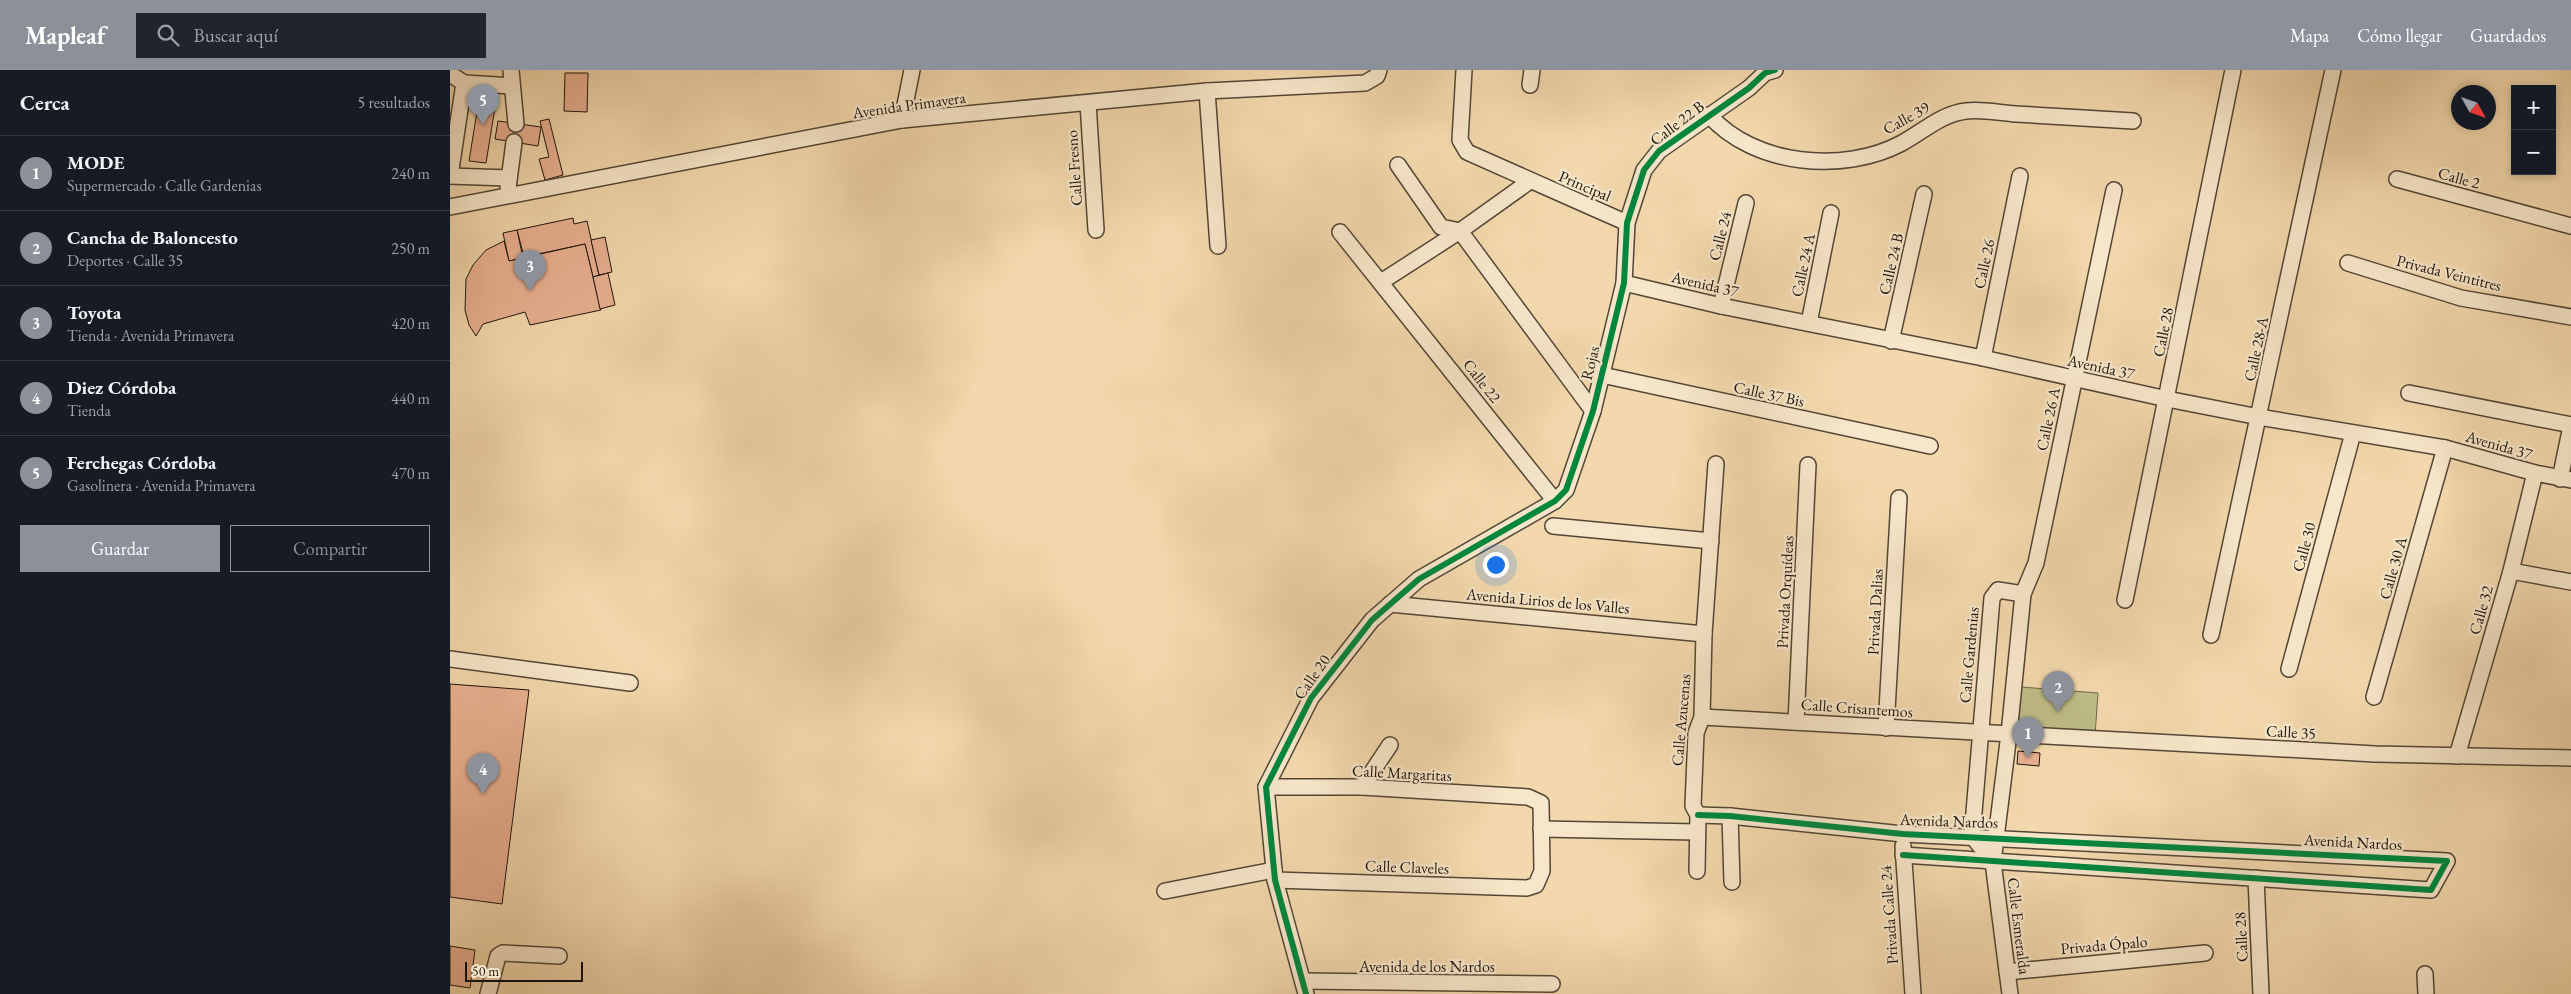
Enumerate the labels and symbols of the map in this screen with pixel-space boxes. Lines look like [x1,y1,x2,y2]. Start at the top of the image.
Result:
pin: 5 [467,84,499,125]
north arrow [2451,85,2496,130]
street label: Avenida Primavera [850,87,968,123]
street label: Calle 22 B [1646,96,1708,150]
street label: Calle 39 [1879,96,1933,139]
street label: Calle Fresno [1061,129,1087,207]
street label: Calle 2 [2436,162,2483,194]
street label: Principal [1555,166,1615,207]
street label: Calle 24 [1704,209,1736,263]
street label: Calle 24 A [1786,230,1820,299]
street label: Calle 24 B [1874,231,1908,297]
street label: Calle 26 [1969,237,2000,291]
pin: 3 [514,250,546,291]
street label: Privada Veintitres [2394,250,2504,296]
street label: Avenida 37 [1668,266,1741,302]
street label: Calle 28 [2148,305,2178,359]
street label: Calle 28-A [2239,314,2273,383]
street label: Rojas [1576,344,1604,382]
street label: Avenida 37 [2064,349,2137,384]
street label: Calle 22 [1458,355,1506,408]
street label: Calle 37 Bis [1732,376,1806,412]
street label: Calle 26 A [2031,384,2065,453]
street label: Avenida 37 [2462,425,2535,465]
street label: Calle 30 [2287,520,2321,574]
street label: Calle 30 A [2374,533,2412,602]
street label: Privada Orquídeas [1772,535,1798,649]
your location [1483,552,1509,578]
street label: Privada Dalias [1862,568,1888,656]
street label: Avenida Lirios de los Valles [1464,583,1631,619]
street label: Calle 32 [2464,583,2498,637]
street label: Calle Gardenias [1954,606,1984,704]
street label: Calle 20 [1289,650,1335,704]
pin: 2 [2042,671,2074,712]
street label: Calle Azucenas [1667,673,1695,767]
street label: Calle Crisantemos [1800,694,1914,722]
pin: 1 [2012,717,2044,758]
street label: Calle 35 [2265,720,2317,744]
pin: 4 [467,753,499,794]
street label: Calle Margaritas [1352,760,1452,786]
street label: Avenida Nardos [1898,809,1999,833]
street label: Avenida Nardos [2302,829,2403,855]
street label: Calle Claveles [1365,855,1449,879]
street label: Privada Calle 24 [1875,864,1903,965]
street label: Calle Esmeralda [2003,876,2035,976]
street label: Calle 28 [2229,911,2253,963]
street label: Privada Ópalo [2060,931,2148,959]
street label: Avenida de los Nardos [1358,956,1495,977]
scale bar [465,959,582,982]

